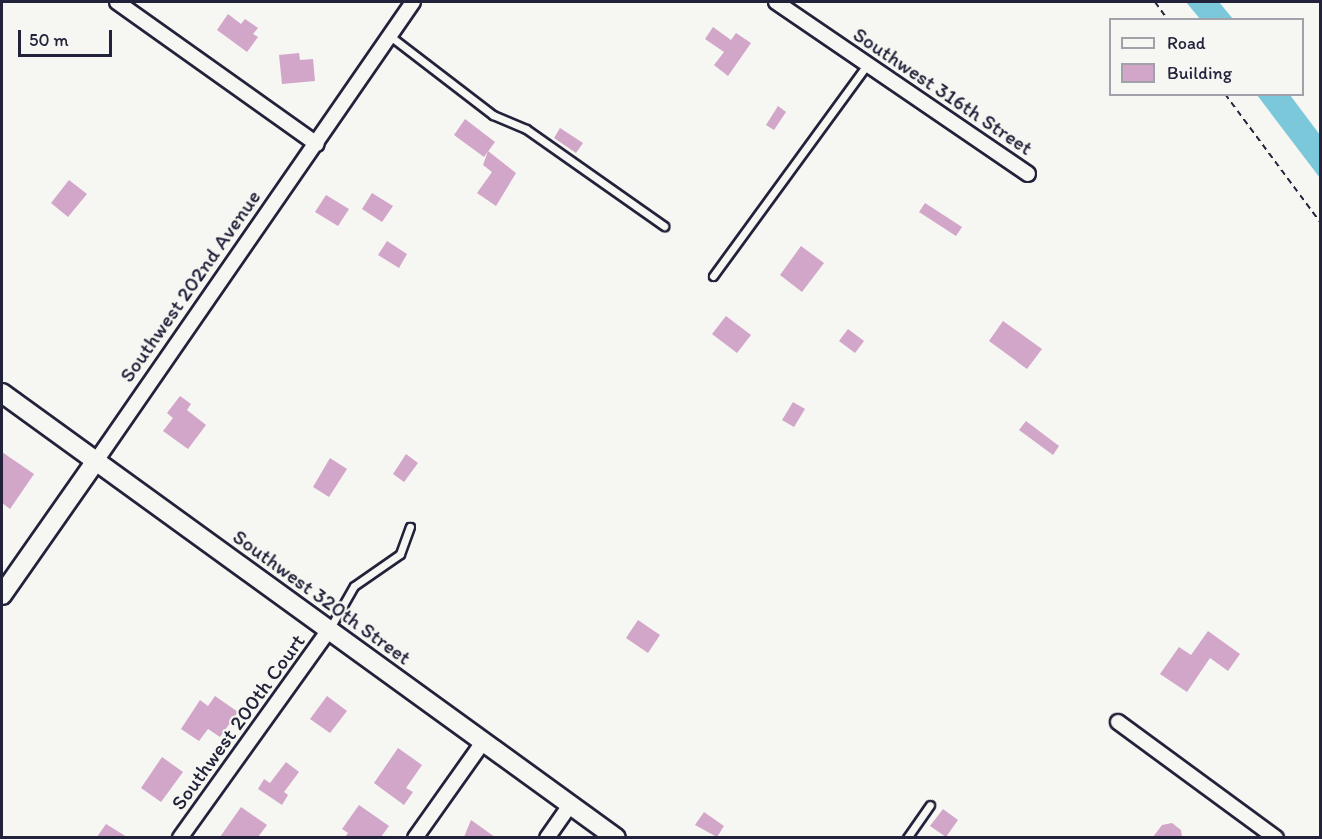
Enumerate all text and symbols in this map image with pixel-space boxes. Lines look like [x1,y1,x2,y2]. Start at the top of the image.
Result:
scale bar [21,18,116,56]
legend [1109,18,1304,96]
street label: Southwest 316th Street [849,22,1037,160]
text: 50 m [29,29,69,51]
text: Road [1167,32,1206,54]
text: Building [1167,62,1232,84]
street label: Southwest 202nd Avenue [114,186,266,386]
street label: Southwest 320th Street [228,524,416,670]
street label: Southwest 200th Court [166,629,310,815]

